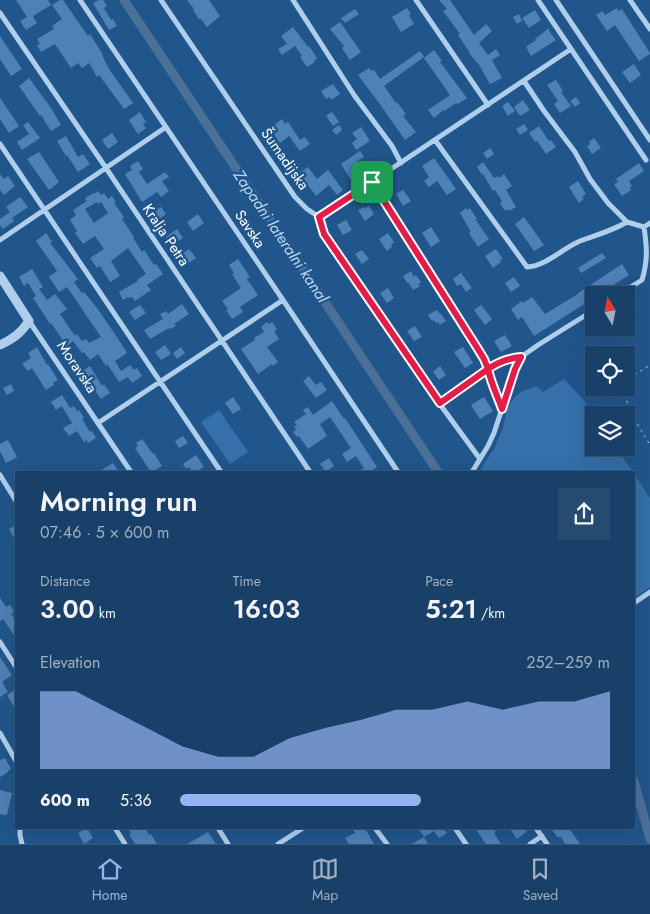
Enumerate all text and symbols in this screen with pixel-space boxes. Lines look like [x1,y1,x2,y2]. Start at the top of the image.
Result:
street label: Šumadijska [256,124,314,194]
pin [351,161,393,203]
water label: Zapadni lateralni kanal [227,164,335,308]
icon: arrive [358,168,386,196]
street label: Kralja Petra [137,199,195,271]
street label: Savska [229,206,271,252]
north arrow [585,286,635,336]
map controls [585,286,635,456]
street label: Moravska [51,336,103,398]
button: locate [585,346,635,396]
button: layers [585,406,635,456]
text: Morning run [40,481,198,522]
button: share [558,488,610,540]
text: 07:46 · 5 × 600 m [40,521,170,544]
text: Distance [40,571,90,591]
text: Time [233,571,261,591]
text: Pace [425,571,453,591]
text: 3.00 [40,591,95,627]
text: 16:03 [233,591,300,627]
text: 5:21 [425,591,477,627]
text: km [95,603,116,623]
text: /km [477,603,505,623]
text: Elevation [40,651,100,674]
text: 252–259 m [526,651,610,674]
text: 600 m [40,789,90,812]
text: 5:36 [120,789,152,812]
tab: Home [92,855,128,905]
tab: Map [311,855,339,905]
tab: Saved [523,855,558,905]

